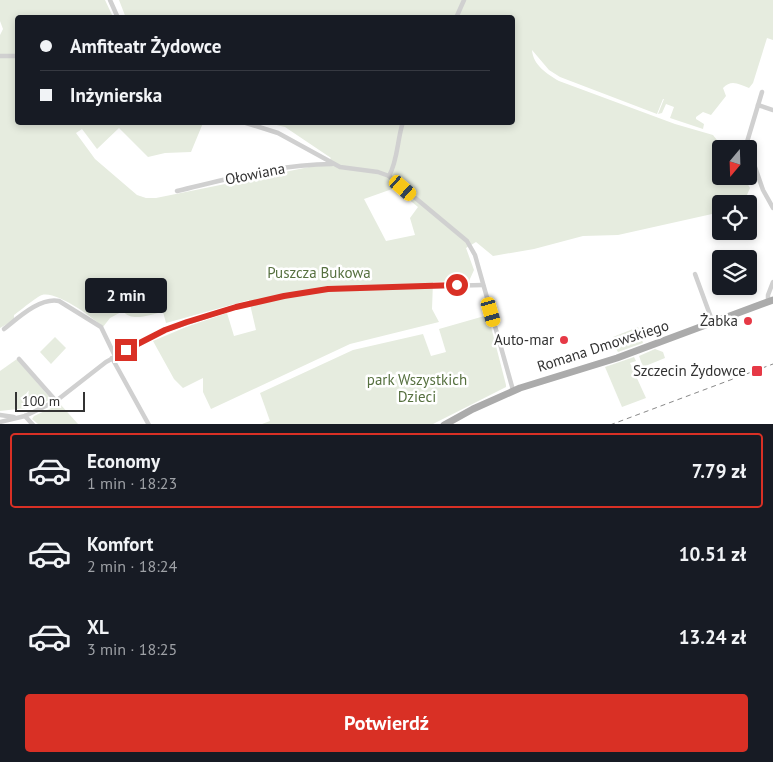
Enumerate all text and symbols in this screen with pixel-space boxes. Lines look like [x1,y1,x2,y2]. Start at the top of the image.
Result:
text: Amfiteatr Żydowce [70,34,221,58]
text: Inżynierska [70,83,162,107]
north arrow [712,140,758,185]
map controls [712,140,757,295]
street label: Ołowiana [223,158,286,189]
car [386,172,419,204]
button: locate [712,195,757,240]
button: layers [712,250,757,295]
park label: Puszcza Bukowa [267,263,371,282]
route start [446,274,468,296]
callout: 2 min [85,278,167,312]
text: 2 min [106,285,146,305]
car [479,296,502,328]
place label: Żabka [700,311,738,330]
street label: Romana Dmowskiego [535,315,671,376]
marker: Żabka [742,315,754,327]
place label: Auto-mar [494,330,554,349]
marker: Auto-mar [558,334,570,346]
route end [115,339,137,361]
place label: Szczecin Żydowce [633,361,746,380]
marker: Szczecin Żydowce [750,364,764,378]
park label: park Wszystkich Dzieci [367,370,467,406]
scale bar [15,390,85,413]
text: 100 m [22,392,60,410]
icon: car [27,448,72,493]
text: Economy [87,449,160,473]
text: 7.79 zł [692,459,746,483]
text: 1 min · 18:23 [87,473,177,493]
icon: car [27,531,72,576]
text: Komfort [87,532,153,556]
text: 10.51 zł [679,542,746,566]
text: 2 min · 18:24 [87,556,177,576]
icon: car [27,614,72,659]
text: XL [87,615,109,639]
text: 13.24 zł [679,625,746,649]
text: 3 min · 18:25 [87,639,177,659]
button: Potwierdź [25,694,748,752]

